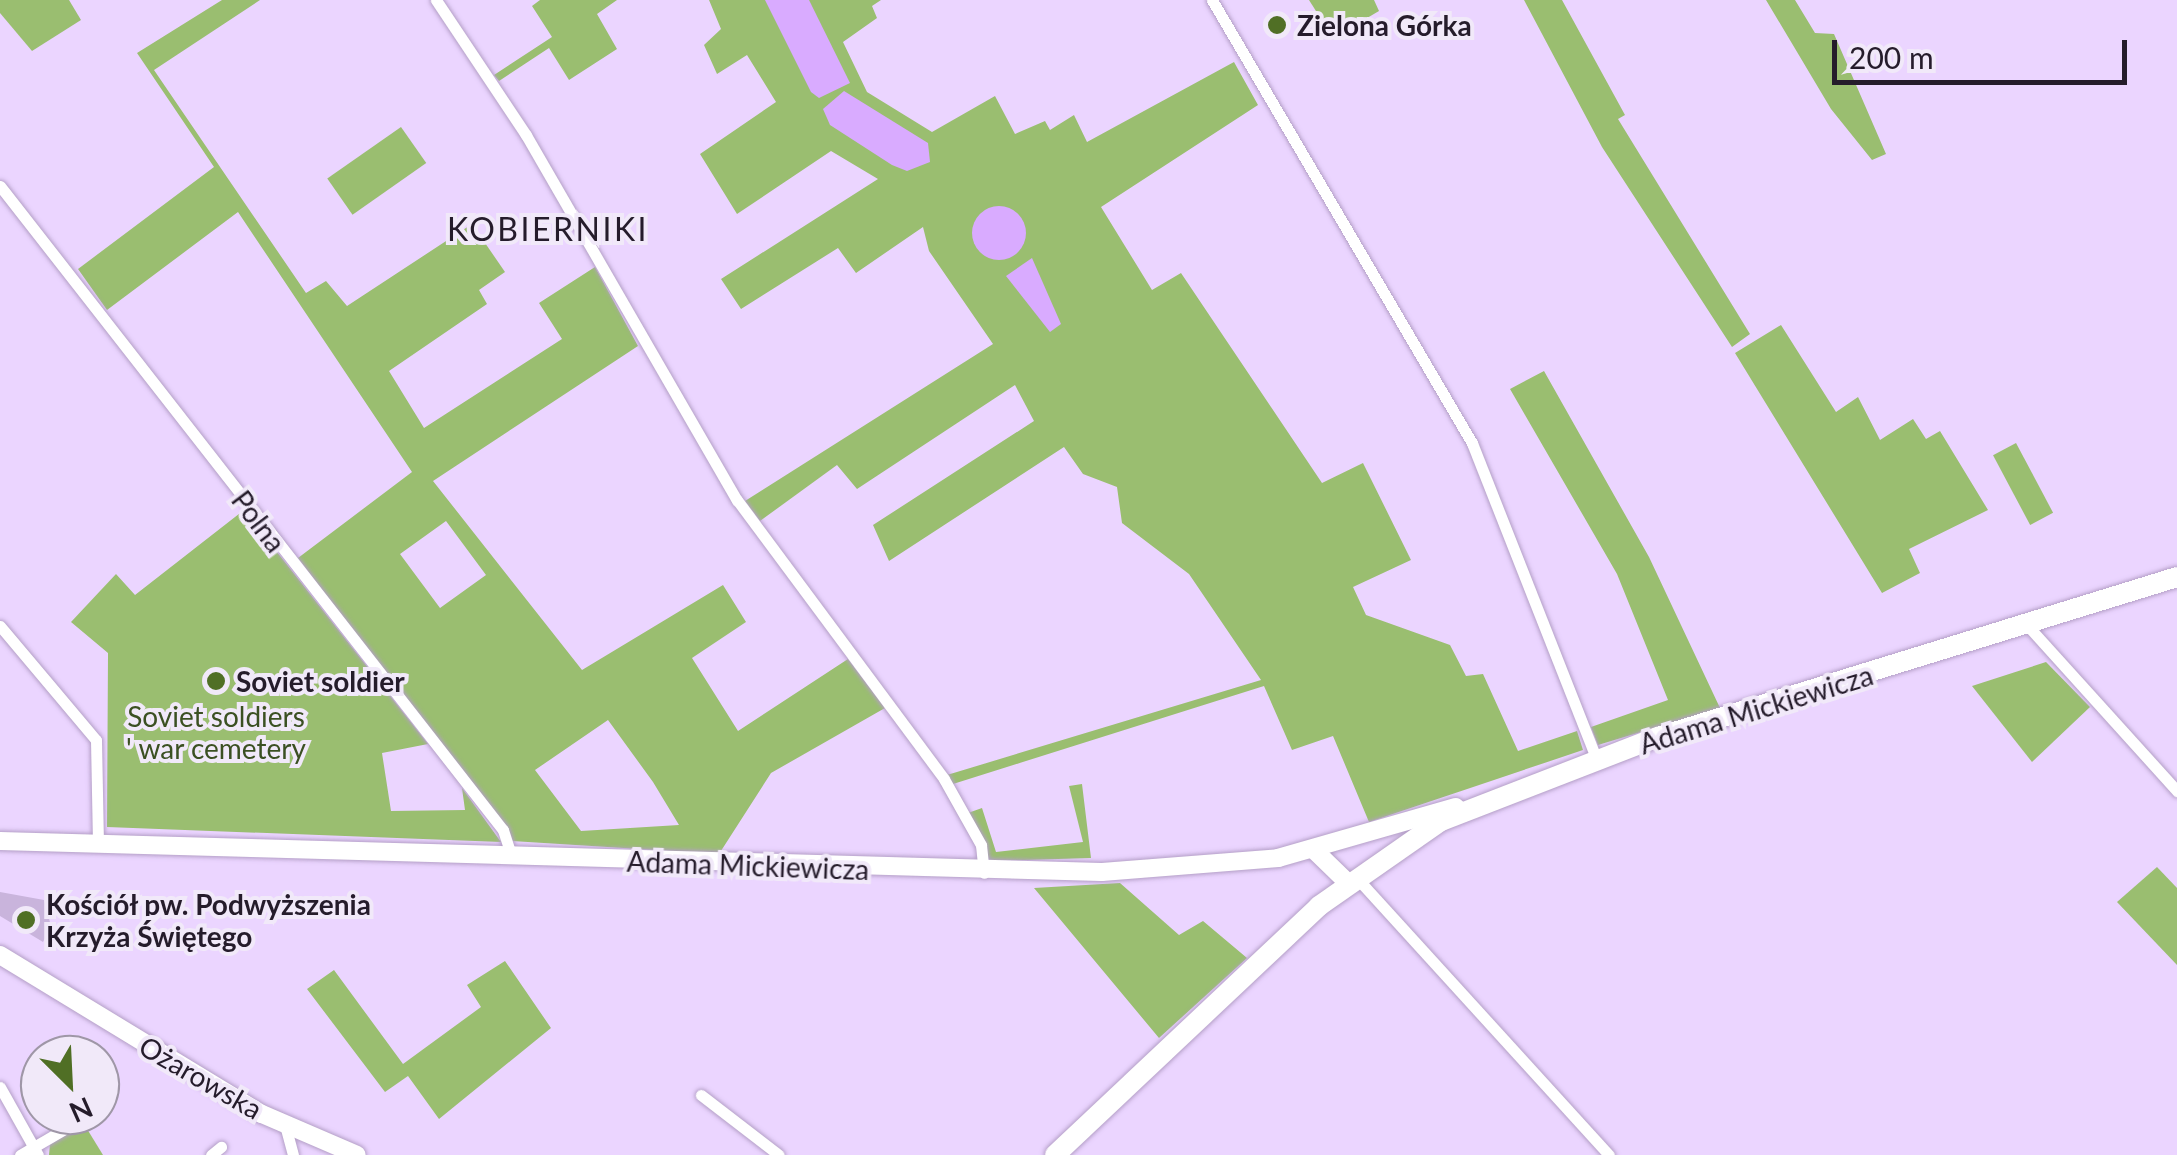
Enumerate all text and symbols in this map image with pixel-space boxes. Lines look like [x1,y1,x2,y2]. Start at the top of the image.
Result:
place label: Zielona Górka [1297,8,1472,42]
marker: Zielona Górka [1266,14,1288,36]
scale bar [1837,20,2132,82]
text: 200 m [1849,39,1934,75]
district label: KOBIERNIKI [447,210,649,248]
street label: Polna [225,484,293,558]
street label: Adama Mickiewicza [1635,657,1877,761]
place label: Soviet soldier [236,664,405,698]
marker: Soviet soldier [205,670,227,692]
park label: Soviet soldiers ' war cemetery [126,699,306,765]
street label: Adama Mickiewicza [626,844,870,886]
place label: Kościół pw. Podwyższenia Krzyża Świętego [46,887,372,953]
marker: Kościół pw. Podwyższenia Krzyża Świętego [15,909,37,931]
street label: Ożarowska [134,1028,268,1126]
north arrow [20,1035,120,1135]
text: N [65,1091,98,1130]

